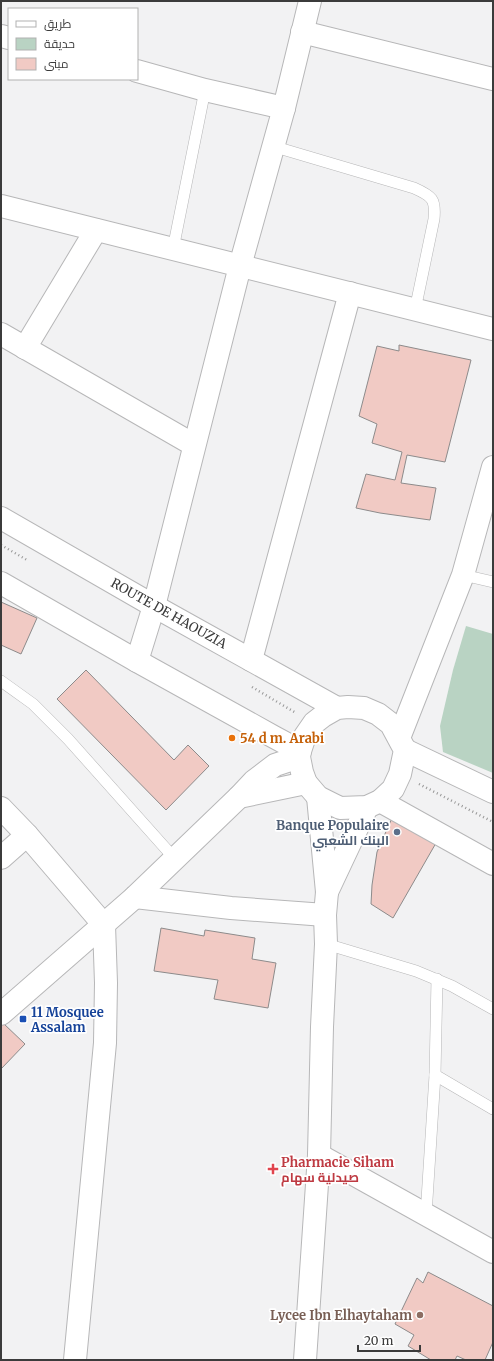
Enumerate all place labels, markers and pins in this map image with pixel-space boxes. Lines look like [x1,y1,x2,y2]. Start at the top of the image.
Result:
place label: 54 d m. Arabi [240,730,325,747]
marker: 54 d m. Arabi [227,733,237,743]
place label: Banque Populaire البنك الشعبي [276,817,389,852]
marker: Banque Populaire البنك الشعبي [392,827,402,837]
place label: 11 Mosquee Assalam [30,1004,104,1036]
marker: 11 Mosquee Assalam [18,1014,28,1024]
place label: Pharmacie Siham صيدلية سهام [281,1154,394,1187]
marker: Pharmacie Siham صيدلية سهام [268,1164,278,1174]
place label: Lycee Ibn Elhaytaham [270,1307,412,1324]
marker: Lycee Ibn Elhaytaham [415,1310,425,1320]

